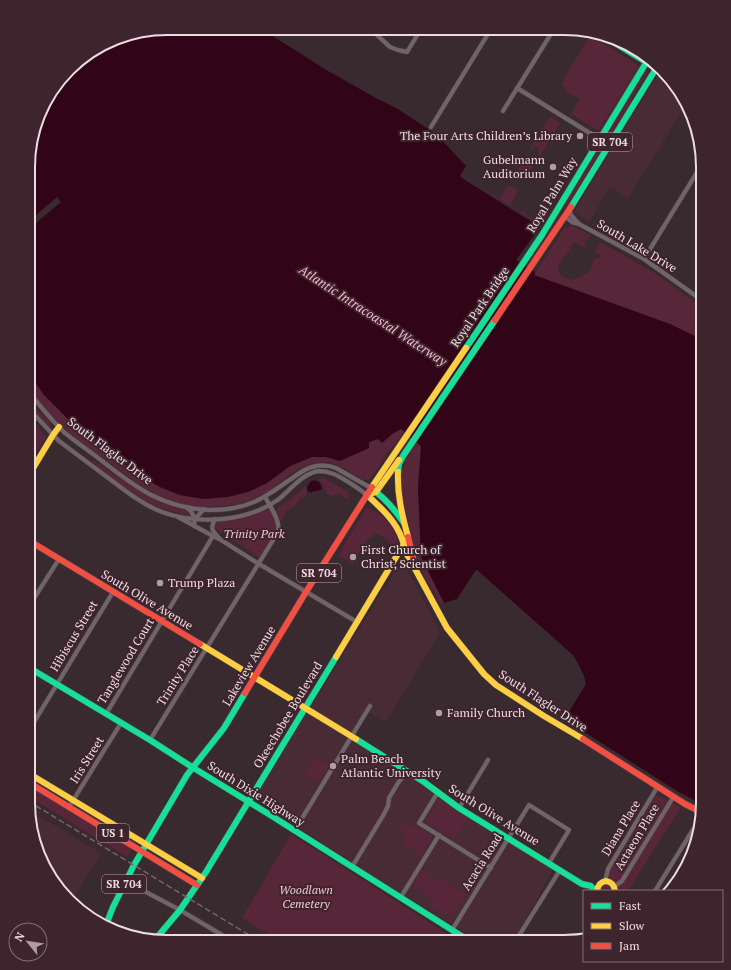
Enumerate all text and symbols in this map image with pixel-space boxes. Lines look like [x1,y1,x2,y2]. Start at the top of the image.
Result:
place label: The Four Arts Children’s Library [400,128,573,143]
marker: The Four Arts Children’s Library [575,131,585,141]
road number: SR 704 [588,133,632,151]
place label: Gubelmann Auditorium [483,152,546,181]
street label: Royal Palm Way [523,154,580,235]
marker: Gubelmann Auditorium [548,162,558,172]
street label: South Lake Drive [595,216,680,275]
water label: Atlantic Intracoastal Waterway [295,260,451,370]
street label: Royal Park Bridge [447,264,512,350]
street label: South Flagler Drive [65,414,156,487]
park label: Trinity Park [223,526,285,541]
place label: First Church of Christ, Scientist [361,542,447,571]
marker: First Church of Christ, Scientist [348,552,358,562]
road number: SR 704 [297,564,341,582]
street label: South Olive Avenue [99,566,196,633]
place label: Trump Plaza [168,575,235,590]
marker: Trump Plaza [155,578,165,588]
street label: Hibiscus Street [46,597,101,674]
street label: Tanglewood Court [94,615,157,706]
street label: Lakeview Avenue [219,623,278,709]
street label: Trinity Place [153,643,202,708]
street label: Okeechobee Boulevard [250,659,325,771]
street label: South Flagler Drive [496,666,590,735]
place label: Family Church [447,705,525,720]
marker: Family Church [434,708,444,718]
street label: Iris Street [66,733,107,786]
place label: Palm Beach Atlantic University [341,751,442,780]
street label: South Dixie Highway [205,758,308,830]
marker: Palm Beach Atlantic University [328,761,338,771]
street label: South Olive Avenue [446,781,542,849]
street label: Diana Place [598,797,643,858]
street label: Actaeon Place [611,801,662,873]
road number: US 1 [97,824,129,842]
street label: Acacia Road [458,830,505,893]
road number: SR 704 [102,875,146,893]
park label: Woodlawn Cemetery [279,882,333,911]
legend [583,890,723,962]
text: Fast [619,898,642,913]
text: Slow [619,918,645,933]
north arrow [8,922,48,962]
text: N [11,929,28,944]
text: Jam [619,938,640,953]

